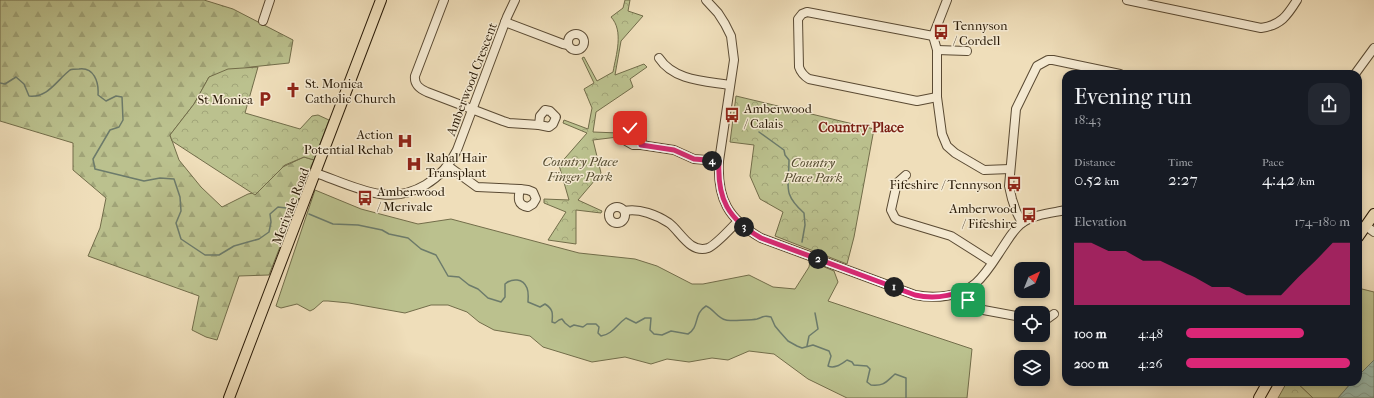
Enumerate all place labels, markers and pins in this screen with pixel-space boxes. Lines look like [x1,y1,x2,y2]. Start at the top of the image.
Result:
place label: Tennyson / Cordell [952,18,1008,48]
bus stop icon: Tennyson / Cordell [932,23,950,41]
place label: St. Monica Catholic Church [305,76,396,106]
church icon: St. Monica Catholic Church [284,81,302,99]
parking icon: St Monica [256,90,274,108]
place label: St Monica [198,92,254,107]
place label: Amberwood / Calais [743,101,813,131]
bus stop icon: Amberwood / Calais [723,106,741,124]
pin [613,111,647,145]
place label: Action Potential Rehab [304,127,393,157]
hospital icon: Action Potential Rehab [396,132,414,150]
place label: Rahal Hair Transplant [426,150,487,180]
pin: 4 [702,151,722,171]
hospital icon: Rahal Hair Transplant [405,155,423,173]
bus stop icon: Fifeshire / Tennyson [1005,175,1023,193]
place label: Fifeshire / Tennyson [890,177,1002,192]
place label: Amberwood / Merivale [376,184,446,214]
bus stop icon: Amberwood / Merivale [356,189,374,207]
place label: Amberwood / Fifeshire [948,201,1018,231]
bus stop icon: Amberwood / Fifeshire [1020,206,1038,224]
pin: 3 [734,217,754,237]
pin: 2 [808,249,828,269]
pin: 1 [884,277,904,297]
pin [951,283,985,317]

